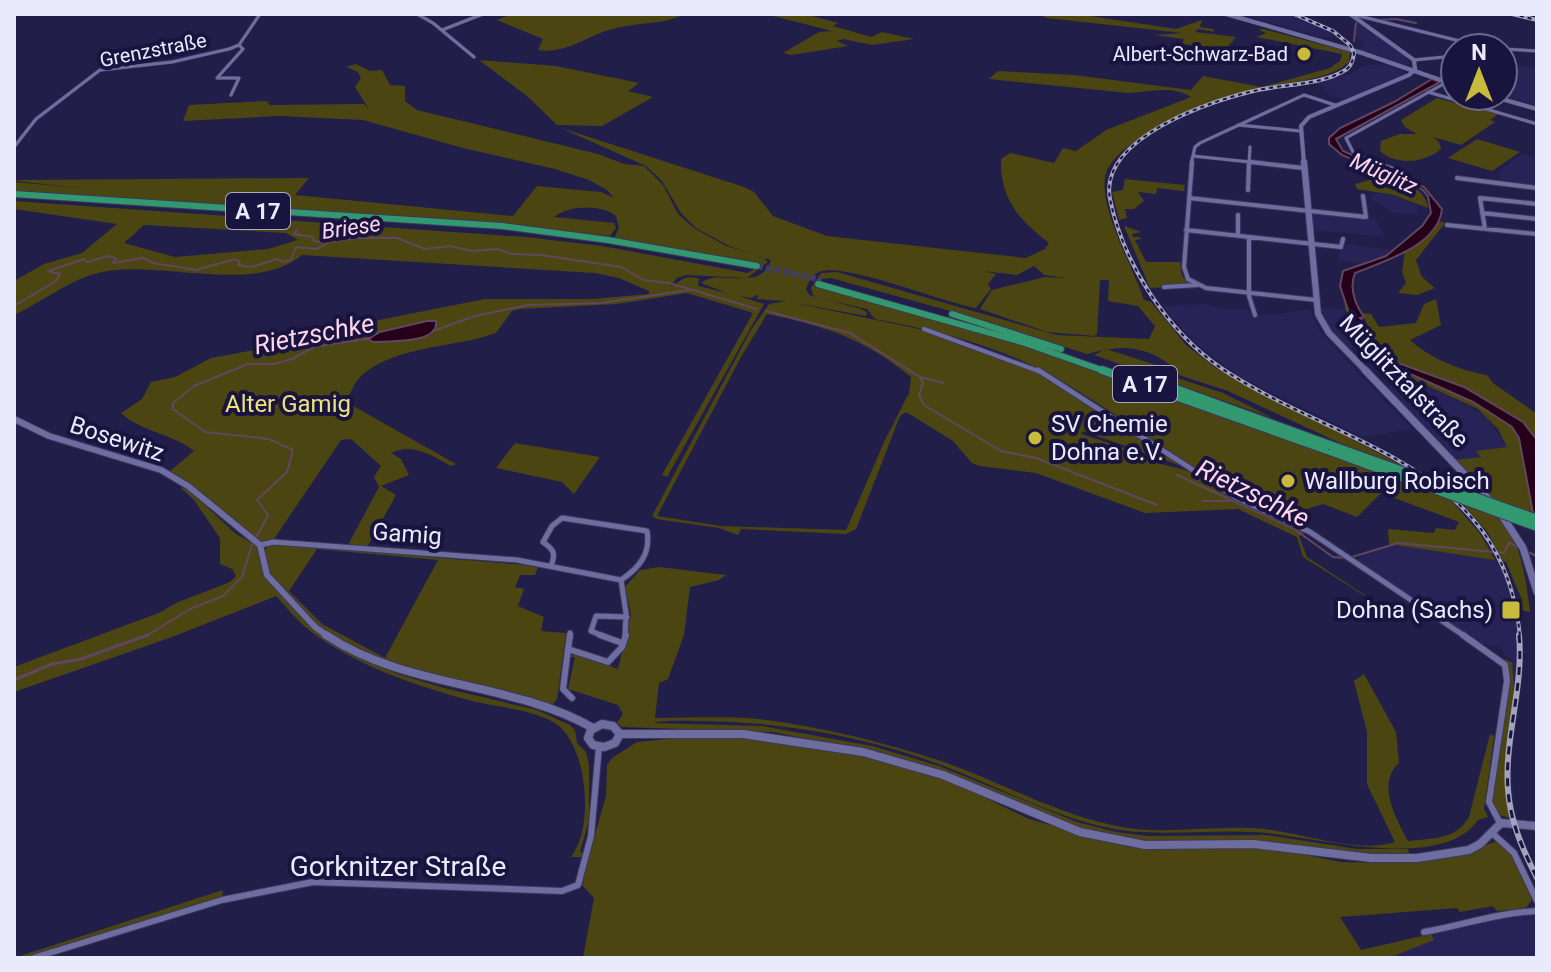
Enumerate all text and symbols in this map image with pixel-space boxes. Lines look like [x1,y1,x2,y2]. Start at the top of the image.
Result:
street label: Grenzstraße [97,28,209,72]
north arrow [1439,32,1519,112]
text: N [1471,40,1487,65]
place label: Albert-Schwarz-Bad [1113,42,1288,66]
marker: Albert-Schwarz-Bad [1295,45,1313,63]
water label: Müglitz [1347,148,1421,199]
road number: A 17 [226,193,290,229]
water label: Briese [320,211,382,244]
water label: Rietzschke [251,308,377,360]
street label: Müglitztalstraße [1334,309,1474,453]
road number: A 17 [1113,366,1177,402]
park label: Alter Gamig [225,390,351,418]
place label: SV Chemie Dohna e.V. [1051,410,1168,466]
street label: Bosewitz [66,411,168,467]
marker: SV Chemie Dohna e.V. [1026,429,1044,447]
water label: Rietzschke [1192,453,1314,533]
place label: Wallburg Robisch [1304,467,1490,495]
marker: Wallburg Robisch [1279,472,1297,490]
street label: Gamig [371,518,443,550]
place label: Dohna (Sachs) [1336,596,1493,624]
marker: Dohna (Sachs) [1500,599,1522,621]
street label: Gorknitzer Straße [290,850,506,883]

